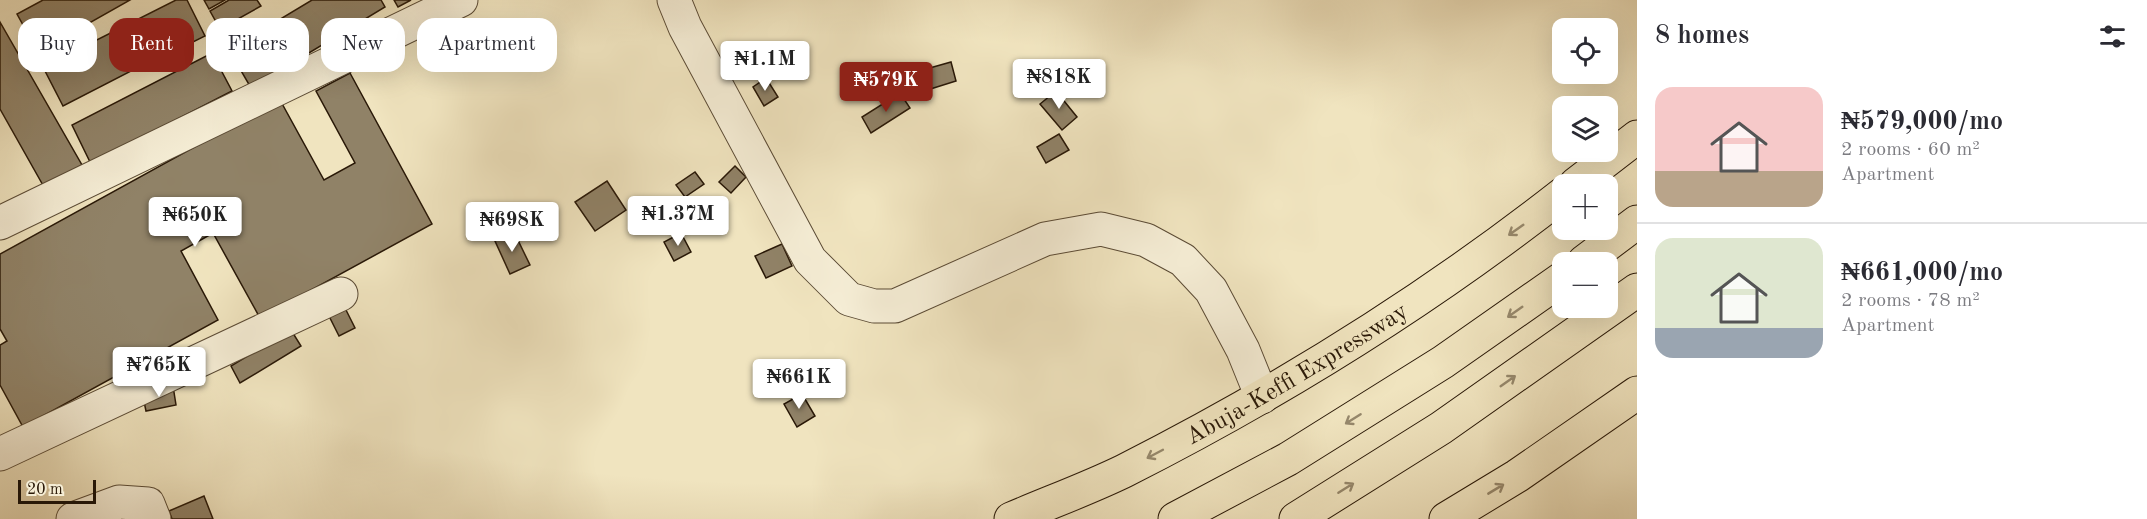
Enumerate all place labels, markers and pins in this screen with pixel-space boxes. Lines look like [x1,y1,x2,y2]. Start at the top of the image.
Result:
pin: ₦1.1M [723,41,807,92]
pin: ₦818K [1017,59,1101,110]
pin: ₦579K [844,62,928,113]
pin: ₦1.37M [629,196,727,247]
pin: ₦650K [153,197,237,248]
pin: ₦698K [470,202,554,253]
pin: ₦765K [117,347,201,398]
pin: ₦661K [757,359,841,410]

